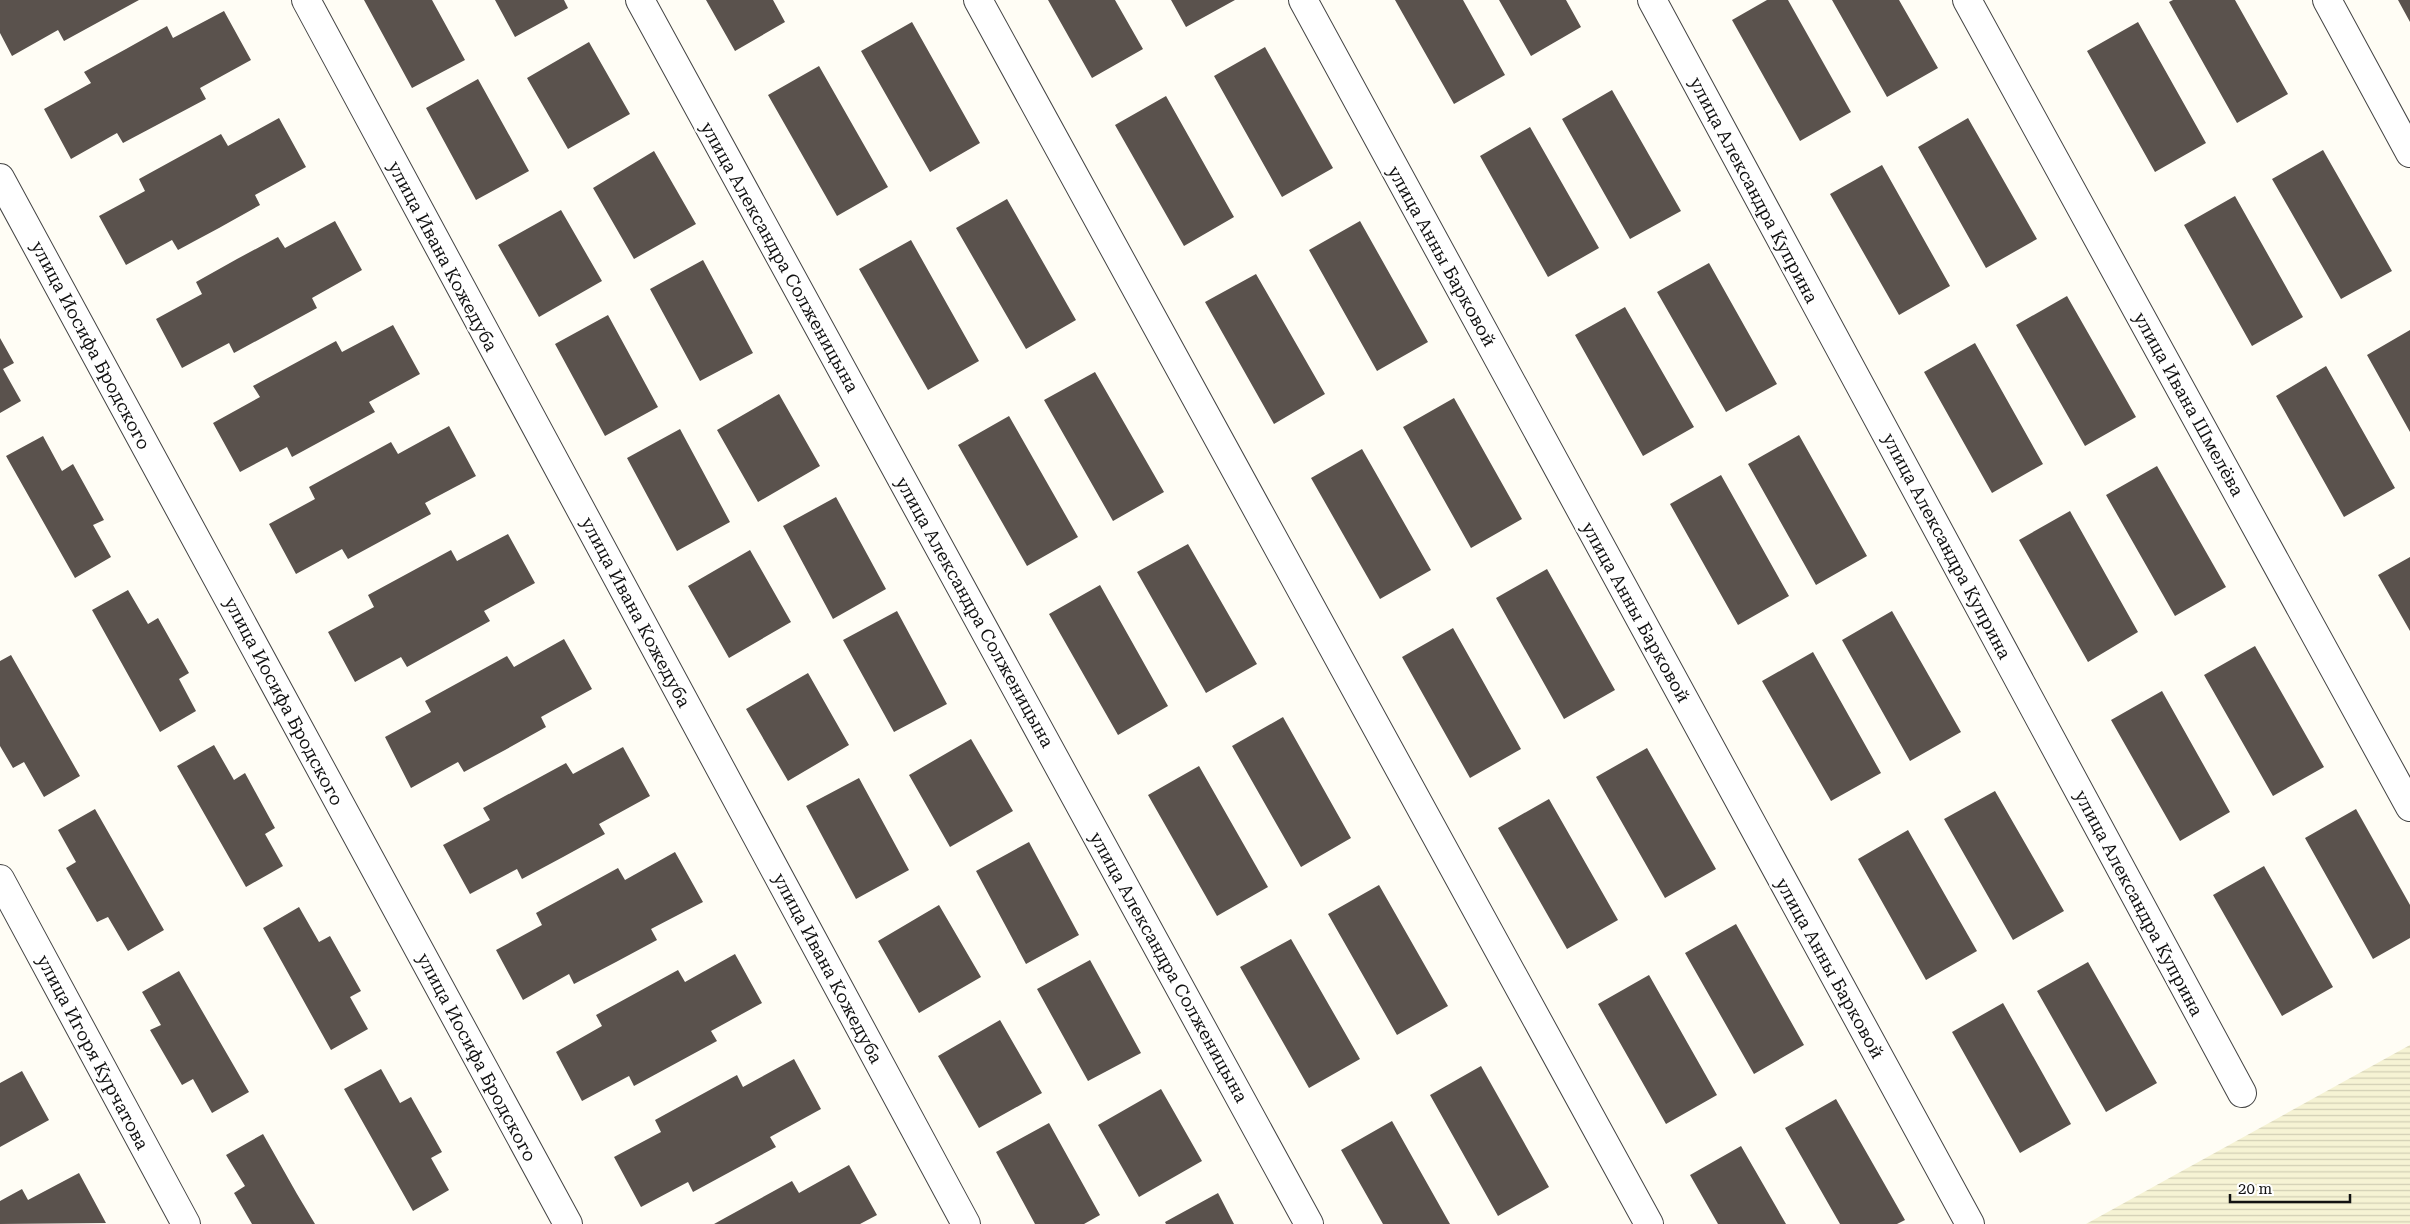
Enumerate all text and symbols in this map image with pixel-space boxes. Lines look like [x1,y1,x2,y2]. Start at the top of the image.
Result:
street label: улица Александра Куприна [1685,73,1823,307]
street label: улица Александра Солженицына [697,118,864,396]
street label: улица Ивана Кожедуба [384,157,502,355]
street label: улица Анны Барковой [1384,162,1500,350]
street label: улица Иосифа Бродского [27,237,155,453]
street label: улица Ивана Шмелёва [2130,308,2249,500]
street label: улица Александра Куприна [1878,429,2016,663]
street label: улица Александра Солженицына [892,473,1059,751]
street label: улица Ивана Кожедуба [577,513,695,711]
street label: улица Анны Барковой [1578,518,1694,706]
street label: улица Иосифа Бродского [220,593,348,809]
street label: улица Александра Куприна [2070,786,2208,1020]
street label: улица Александра Солженицына [1086,828,1253,1106]
street label: улица Ивана Кожедуба [769,869,887,1067]
street label: улица Анны Барковой [1772,874,1888,1062]
street label: улица Иосифа Бродского [413,949,541,1165]
street label: улица Игоря Курчатова [33,951,153,1153]
scale bar [2230,1172,2350,1204]
text: 20 m [2238,1180,2273,1198]

